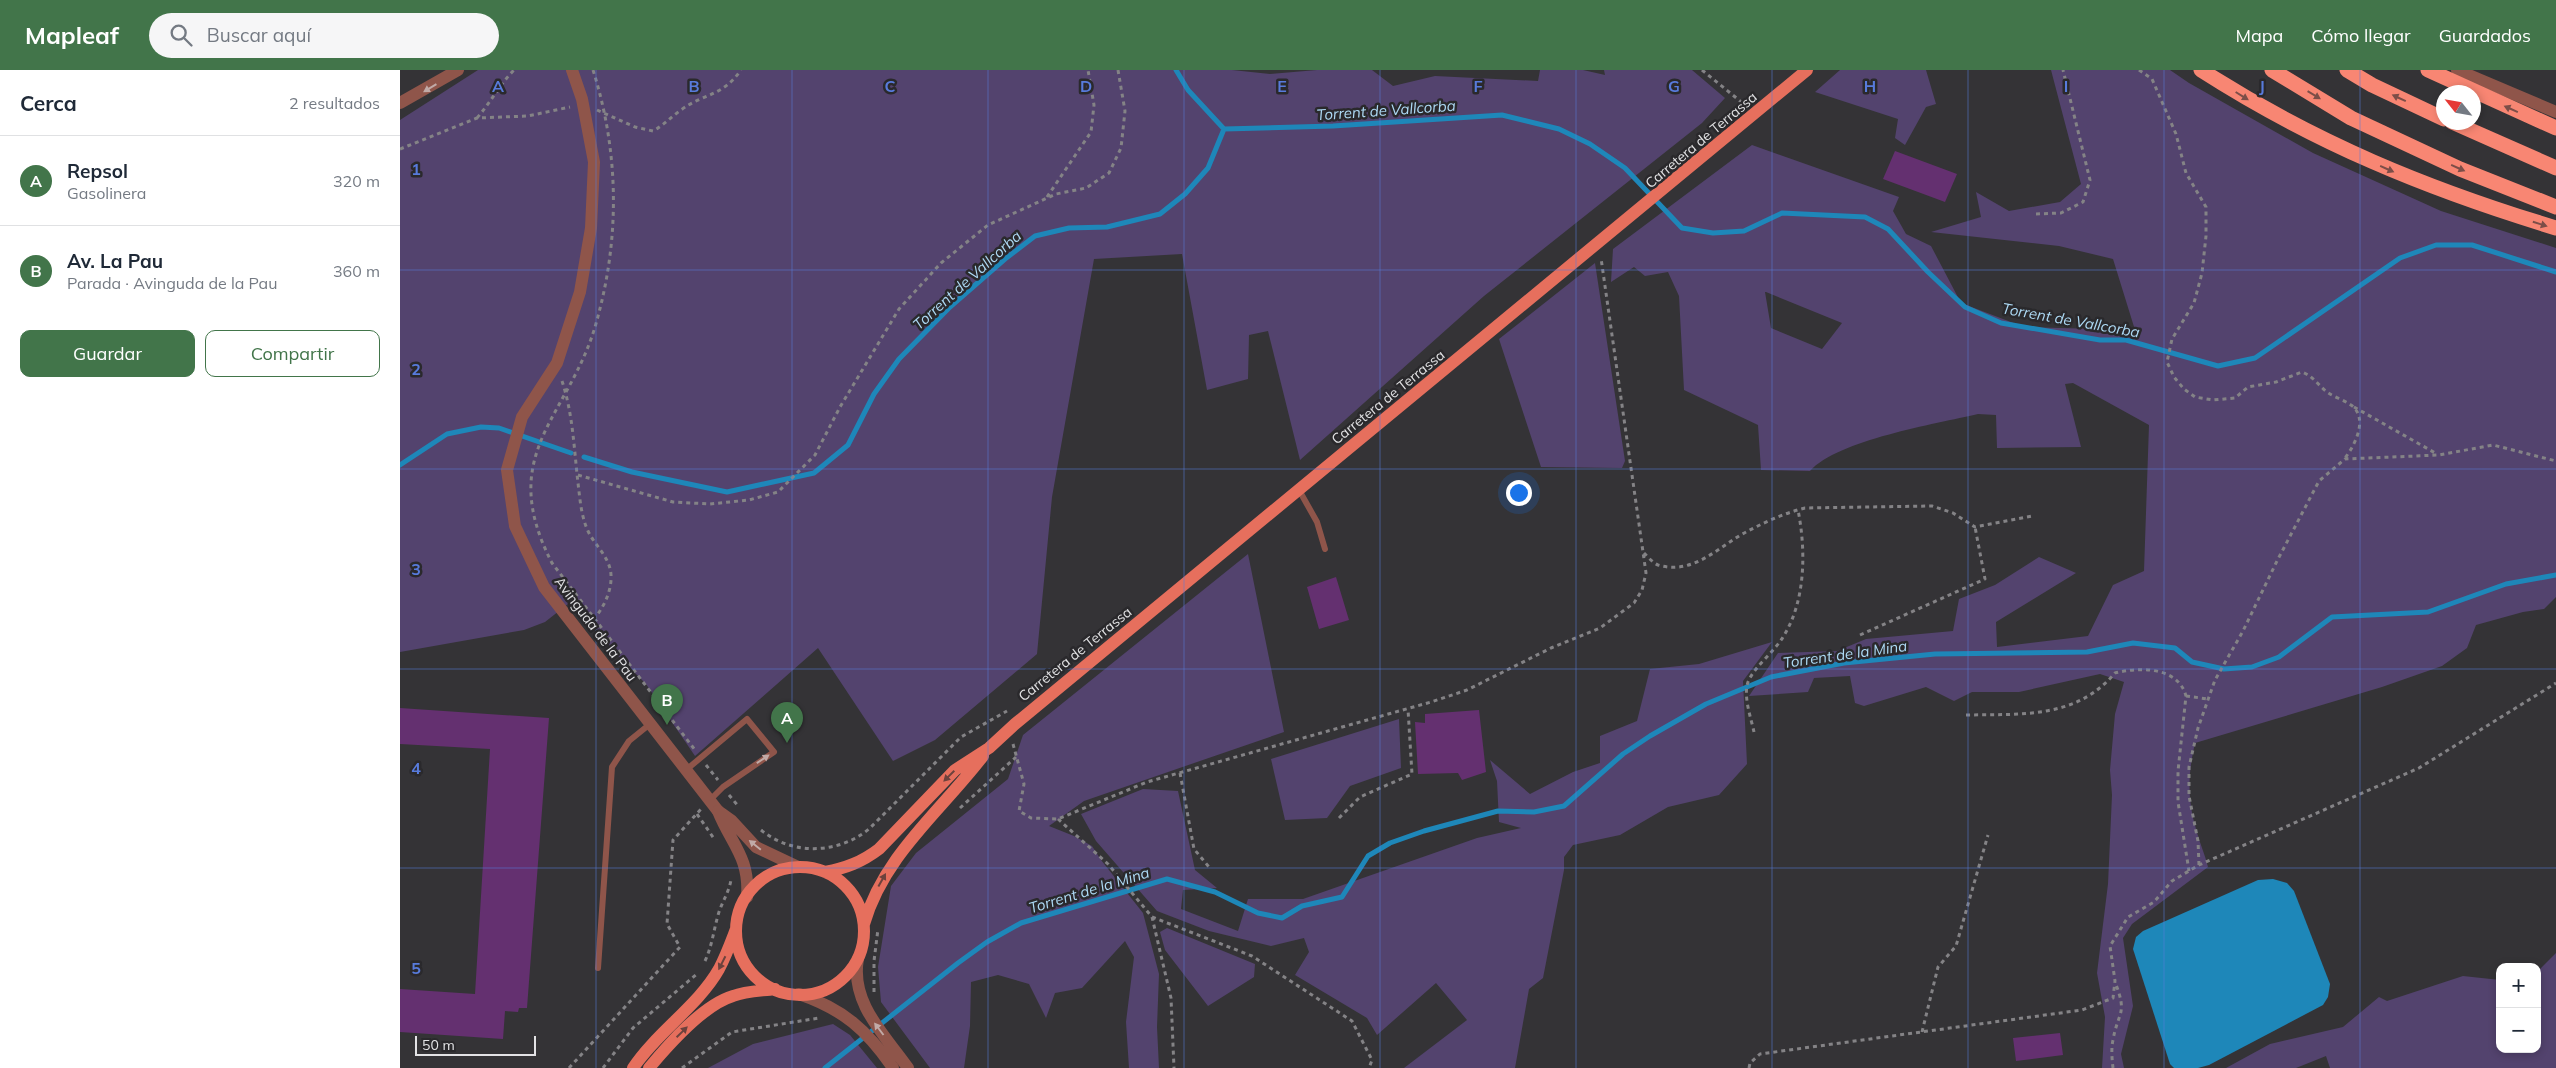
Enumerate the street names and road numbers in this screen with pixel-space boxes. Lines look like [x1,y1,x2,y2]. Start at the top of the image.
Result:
street label: Carretera de Terrassa [1641,88,1761,192]
street label: Carretera de Terrassa [1328,346,1448,448]
street label: Avinguda de la Pau [551,573,641,685]
street label: Carretera de Terrassa [1015,603,1135,705]

